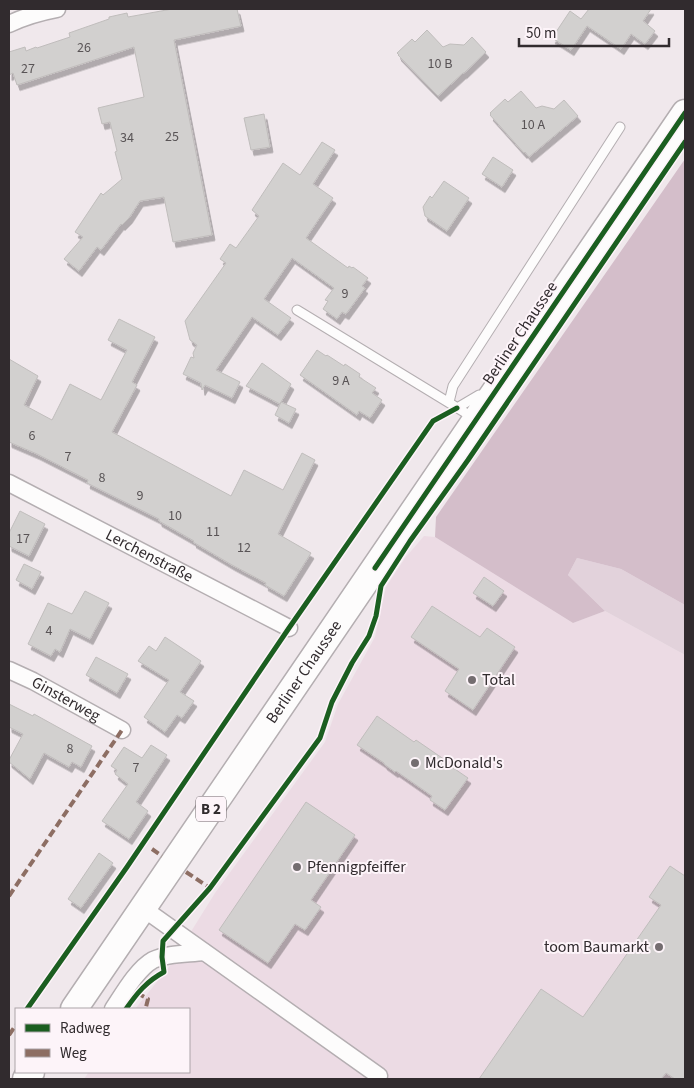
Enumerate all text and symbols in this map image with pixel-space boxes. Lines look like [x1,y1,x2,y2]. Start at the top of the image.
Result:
scale bar [519,15,669,47]
text: 50 m [526,23,556,44]
house number: 26 [77,38,91,58]
house number: 10 B [428,54,452,74]
house number: 27 [21,59,35,79]
house number: 10 A [521,115,546,135]
house number: 25 [165,127,179,147]
house number: 34 [120,128,134,148]
street label: Berliner Chaussee [477,277,563,389]
house number: 9 [342,284,349,304]
house number: 9 A [332,371,350,391]
house number: 6 [29,426,36,446]
house number: 7 [65,447,72,467]
house number: 8 [99,468,106,488]
house number: 9 [137,486,144,506]
house number: 10 [168,506,182,526]
house number: 11 [206,522,220,542]
street label: Lerchenstraße [102,524,197,588]
house number: 17 [16,529,30,549]
house number: 12 [237,538,251,558]
street label: Berliner Chaussee [261,616,347,728]
house number: 4 [46,621,53,641]
place label: Total [482,669,515,691]
street label: Ginsterweg [28,671,104,727]
marker: Total [466,674,478,686]
house number: 8 [67,739,74,759]
place label: McDonald's [425,752,503,774]
marker: McDonald's [409,757,421,769]
house number: 7 [133,758,140,778]
road number: B 2 [196,796,226,822]
place label: Pfennigpfeiffer [307,856,406,878]
marker: Pfennigpfeiffer [291,861,303,873]
place label: toom Baumarkt [544,936,650,958]
marker: toom Baumarkt [653,941,665,953]
legend [15,1008,190,1073]
text: Radweg [60,1018,110,1039]
text: Weg [60,1043,87,1064]

